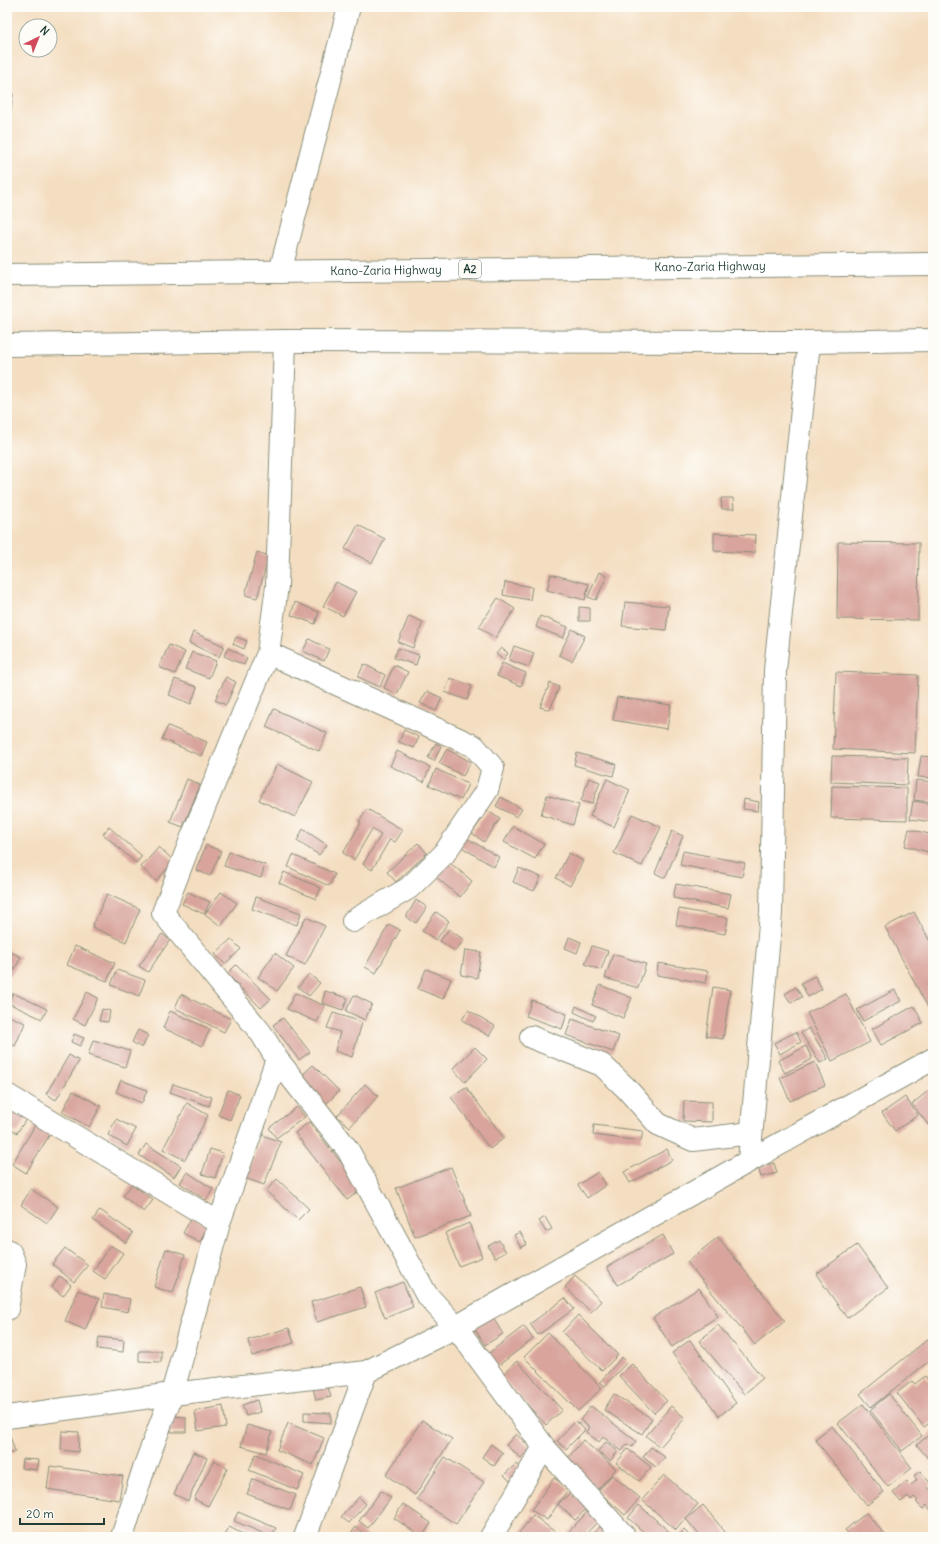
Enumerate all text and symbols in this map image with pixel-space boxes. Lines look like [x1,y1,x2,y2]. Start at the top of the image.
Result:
north arrow [18,18,58,58]
text: N [37,23,52,38]
street label: Kano-Zaria Highway [654,258,766,274]
road number: A2 [459,260,481,278]
street label: Kano-Zaria Highway [330,262,442,278]
scale bar [20,1500,104,1526]
text: 20 m [26,1506,54,1521]

